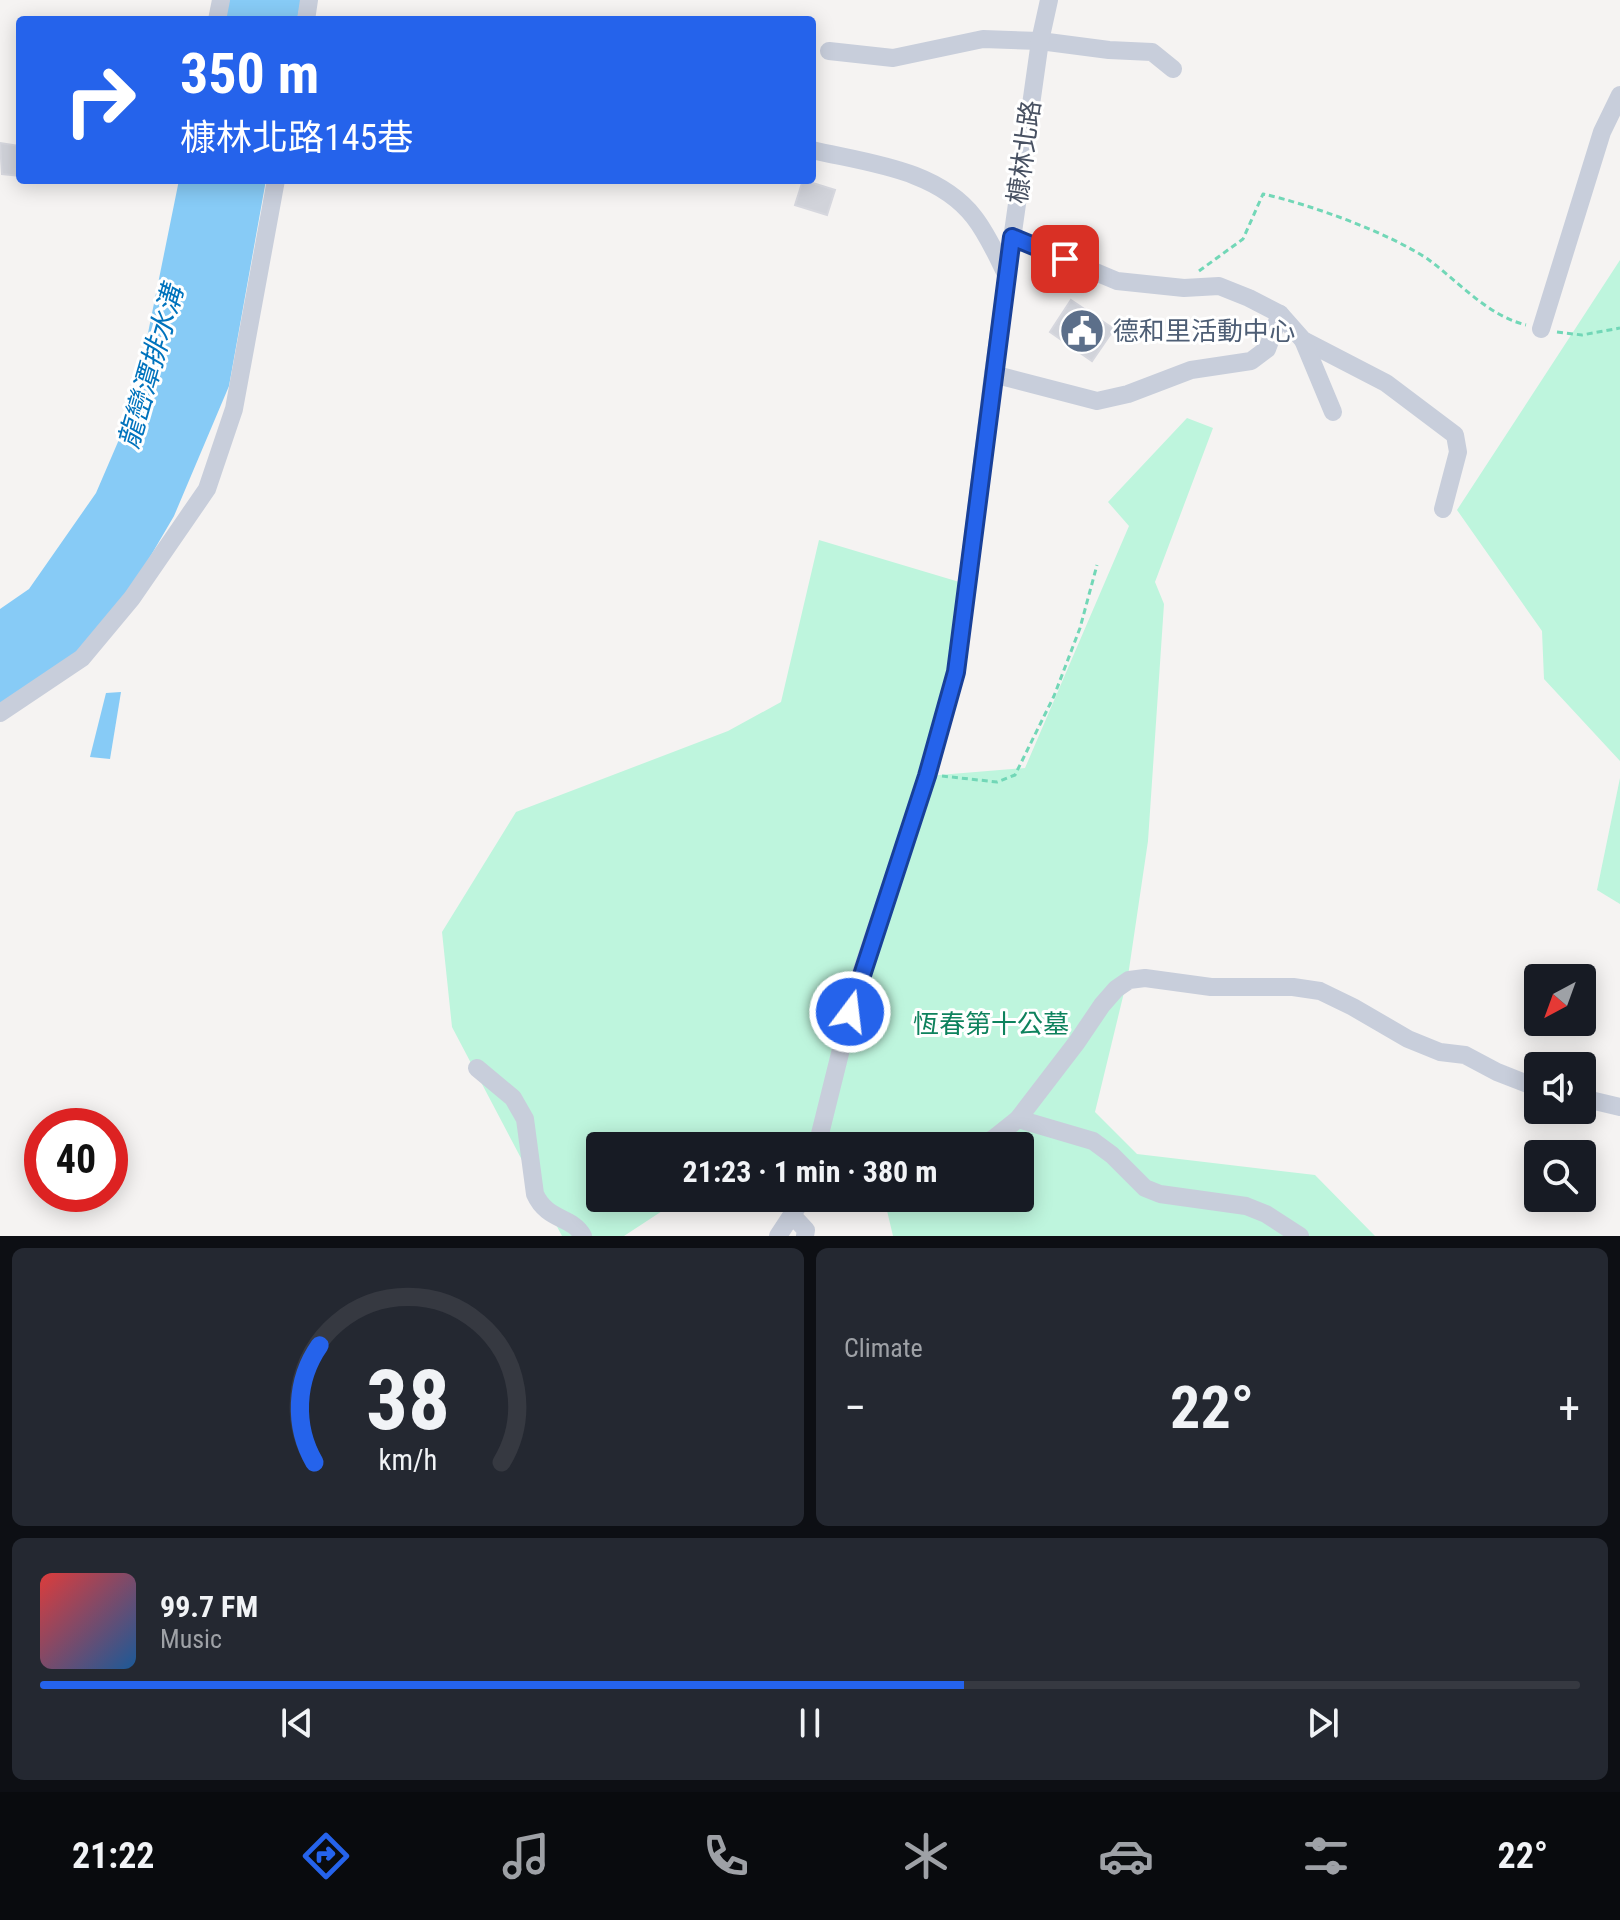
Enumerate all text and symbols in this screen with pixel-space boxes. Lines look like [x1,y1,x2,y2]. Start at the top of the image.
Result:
text: 350 m [180,41,319,107]
icon: right [48,48,152,152]
street label: 槺林北路 [1002,98,1046,206]
text: 槺林北路145巷 [180,117,413,159]
pin [1031,225,1099,293]
icon: arrive [1043,237,1087,281]
water label: 龍巒潭排水溝 [112,278,191,452]
public building icon: 德和里活動中心 [1058,307,1106,355]
place label: 德和里活動中心 [1113,316,1295,346]
north arrow [1524,964,1596,1036]
map controls [1524,964,1596,1212]
position arrow [808,970,892,1054]
park label: 恆春第十公墓 [913,1009,1069,1039]
button: sound [1524,1052,1596,1124]
speed limit sign: 40 [24,1108,128,1212]
button: search [1524,1140,1596,1212]
text: 21:23 · 1 min · 380 m [683,1154,937,1189]
text: Climate [844,1333,923,1363]
text: 38 [366,1352,450,1449]
text: 22° [1170,1372,1254,1443]
text: − [844,1382,866,1434]
text: + [1558,1382,1580,1434]
text: km/h [379,1443,437,1477]
text: 99.7 FM [160,1589,258,1624]
text: Music [160,1624,222,1654]
icon: previous [275,1701,319,1745]
icon: pause [788,1701,832,1745]
icon: next [1301,1701,1345,1745]
icon: directions [298,1828,354,1884]
icon: music [498,1828,554,1884]
icon: phone [698,1828,754,1884]
icon: climate [898,1828,954,1884]
icon: car [1098,1828,1154,1884]
icon: filters [1298,1828,1354,1884]
text: 21:22 [72,1835,155,1877]
text: 22° [1498,1835,1548,1877]

